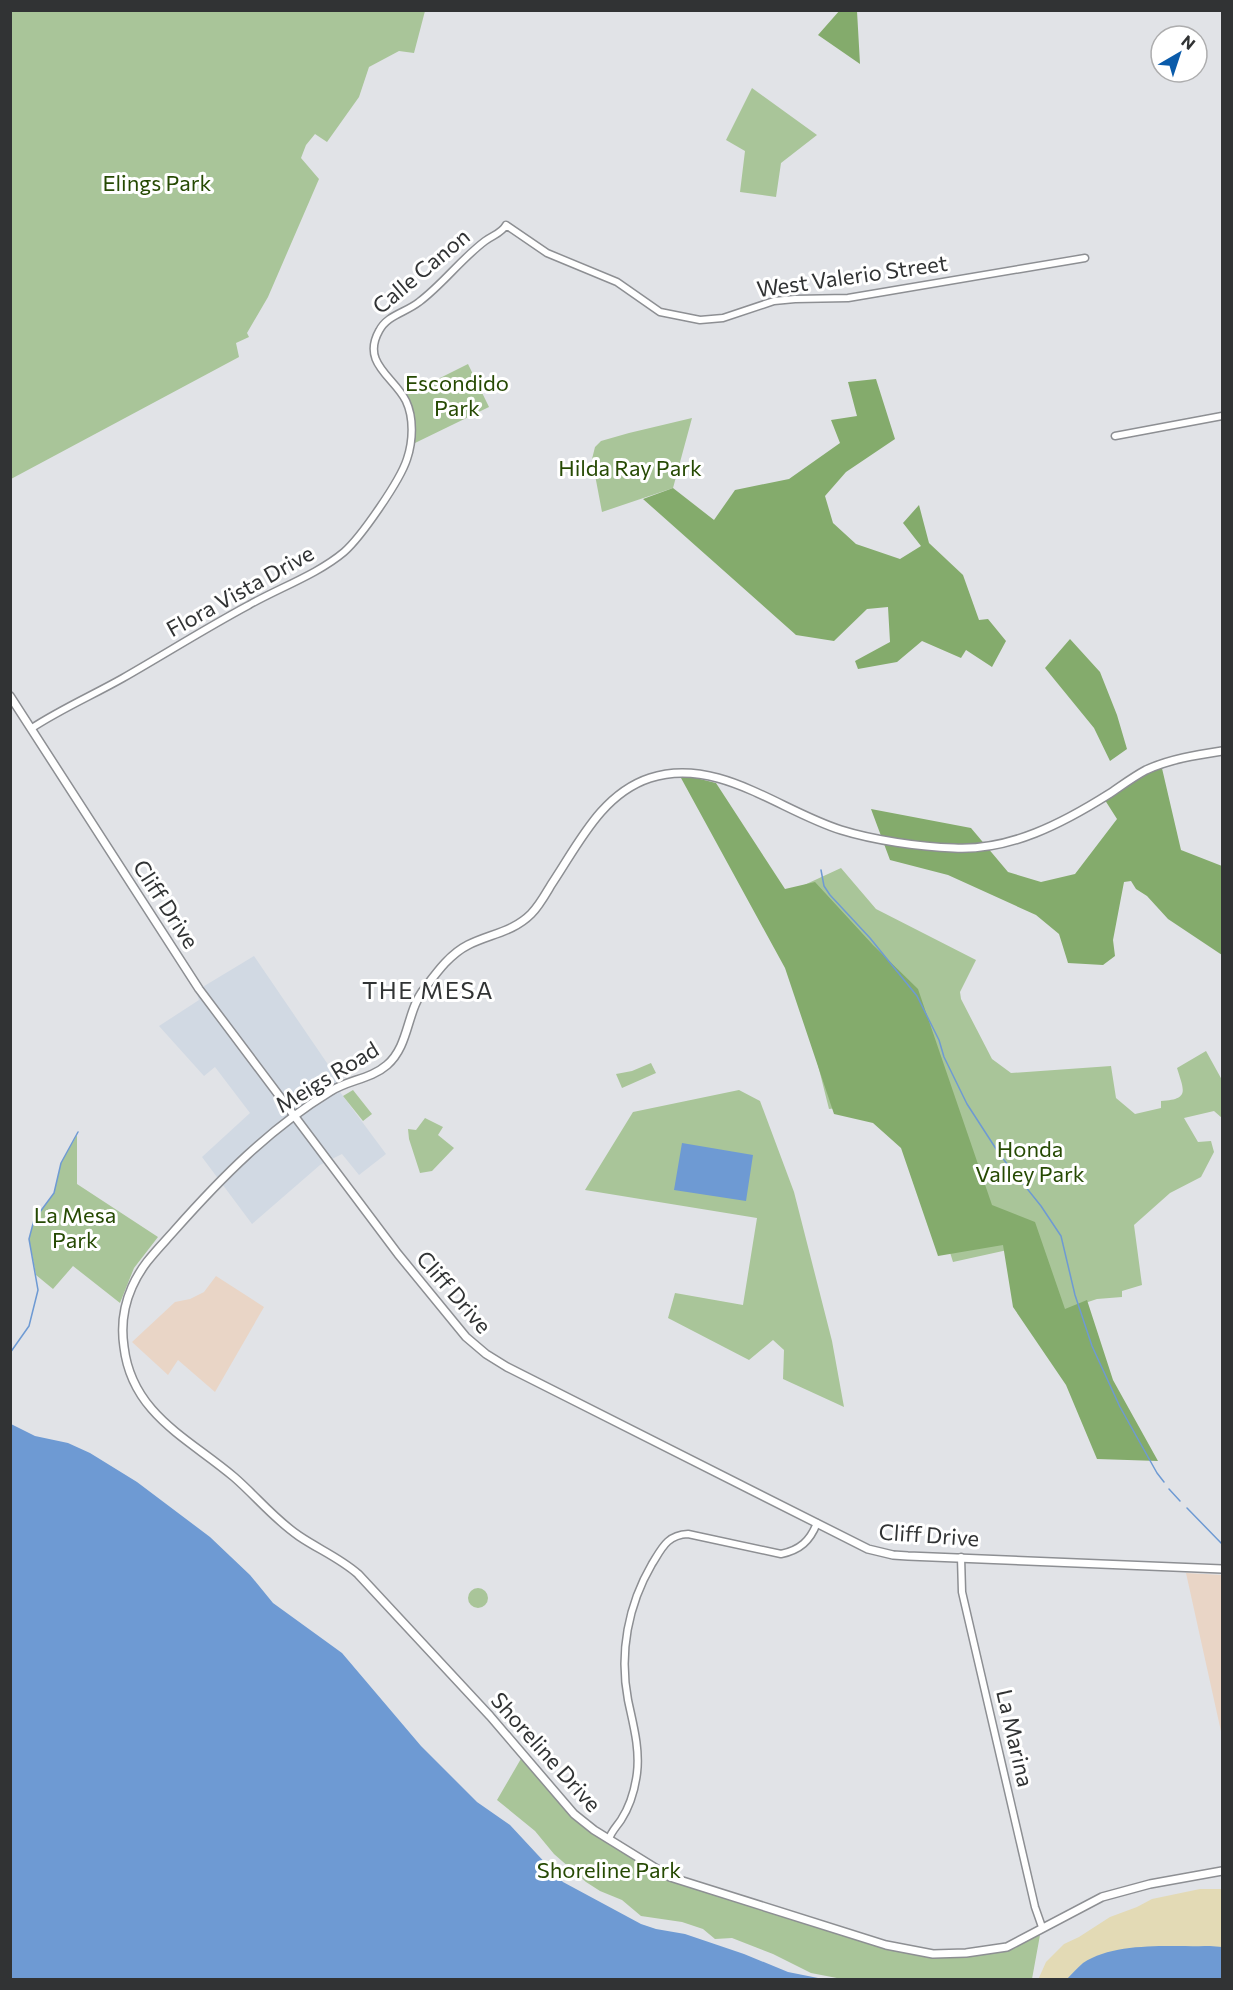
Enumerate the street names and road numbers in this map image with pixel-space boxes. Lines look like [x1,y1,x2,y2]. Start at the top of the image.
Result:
street label: Calle Canon [367,222,475,319]
street label: West Valerio Street [755,249,949,302]
street label: Flora Vista Drive [161,539,318,642]
street label: Cliff Drive [128,854,205,953]
street label: Meigs Road [270,1035,383,1118]
street label: Cliff Drive [411,1245,498,1338]
street label: Cliff Drive [878,1518,980,1551]
street label: Shoreline Drive [486,1686,607,1817]
street label: La Marina [991,1687,1040,1789]

